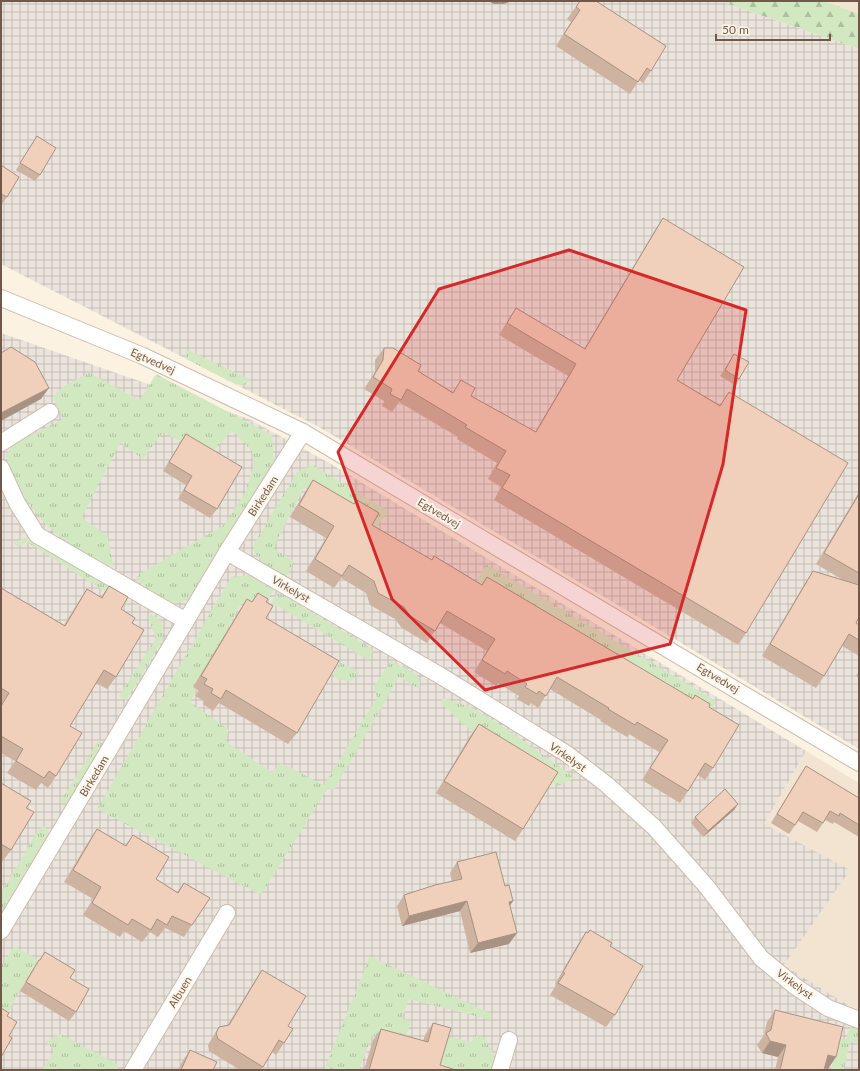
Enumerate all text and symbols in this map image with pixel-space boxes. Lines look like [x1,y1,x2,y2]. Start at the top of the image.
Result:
scale bar [716,16,830,42]
text: 50 m [722,22,749,37]
street label: Egtvedvej [129,345,178,376]
street label: Birkedam [245,473,280,518]
street label: Egtvedvej [416,495,463,531]
street label: Virkelyst [270,572,313,605]
street label: Egtvedvej [695,660,742,696]
street label: Virkelyst [547,739,589,774]
street label: Birkedam [76,753,111,799]
street label: Virkelyst [774,966,816,1001]
street label: Albuen [165,974,194,1010]

